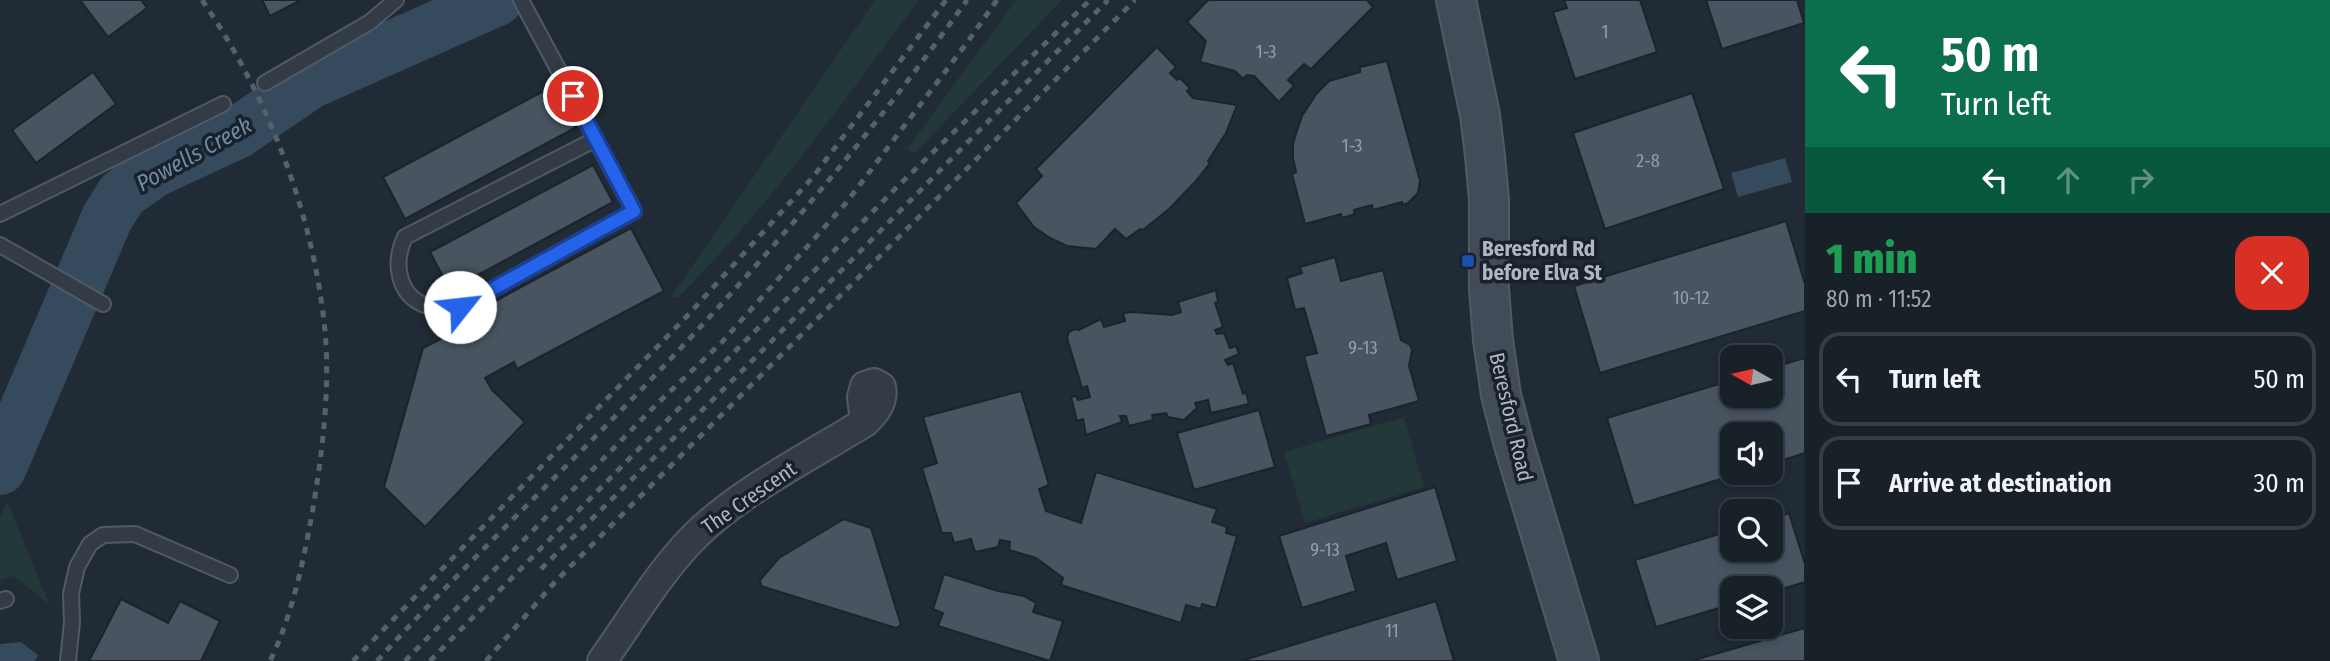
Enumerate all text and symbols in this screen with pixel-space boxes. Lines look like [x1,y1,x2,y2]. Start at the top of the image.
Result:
house number: 1 [1601,21,1609,43]
text: 50 m [1941,25,2039,84]
icon: left [1826,28,1917,119]
house number: 1-3 [1256,41,1276,63]
pin [543,66,603,126]
icon: arrive [554,77,592,115]
text: Turn left [1941,85,2051,123]
water label: Powells Creek [131,111,257,197]
house number: 1-3 [1342,135,1362,157]
house number: 2-8 [1636,150,1660,172]
icon: left [1976,161,2014,199]
icon: ahead [2049,161,2087,199]
icon: right [2122,161,2160,199]
text: 1 min [1826,234,1917,284]
place label: Beresford Rd before Elva St [1482,236,1603,286]
button: close [2235,236,2309,310]
marker: Beresford Rd before Elva St [1460,253,1476,269]
position arrow [423,270,497,344]
text: 80 m · 11:52 [1826,285,1931,313]
house number: 10-12 [1673,287,1709,309]
house number: 9-13 [1348,337,1378,359]
north arrow [1720,345,1783,408]
map controls [1720,345,1783,639]
street label: Beresford Road [1484,350,1538,484]
icon: left [1830,360,1868,398]
text: Turn left [1889,364,1981,395]
text: 50 m [2253,364,2305,395]
button: sound [1720,422,1783,485]
street label: The Crescent [697,456,801,540]
icon: arrive [1830,464,1868,502]
text: Arrive at destination [1889,468,2112,499]
text: 30 m [2254,468,2305,499]
button: search [1720,499,1783,562]
house number: 9-13 [1310,539,1340,561]
button: layers [1720,576,1783,639]
house number: 11 [1385,620,1399,642]

